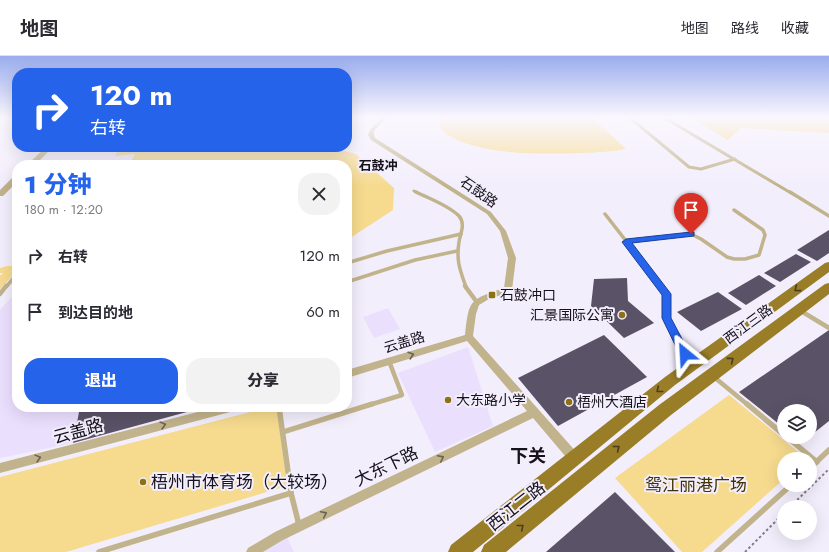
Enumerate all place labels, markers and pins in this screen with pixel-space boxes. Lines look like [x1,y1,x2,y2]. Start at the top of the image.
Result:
pin [674,193,708,234]
place label: 石鼓冲口 [500,285,556,305]
marker: 石鼓冲口 [487,290,497,300]
place label: 汇景国际公寓 [530,305,614,325]
marker: 汇景国际公寓 [617,310,627,320]
place label: 大东路小学 [456,390,526,410]
place label: 梧州大酒店 [577,392,647,412]
marker: 大东路小学 [443,395,453,405]
marker: 梧州大酒店 [564,397,574,407]
place label: 梧州市体育场（大较场） [151,470,338,494]
marker: 梧州市体育场（大较场） [138,477,148,487]

